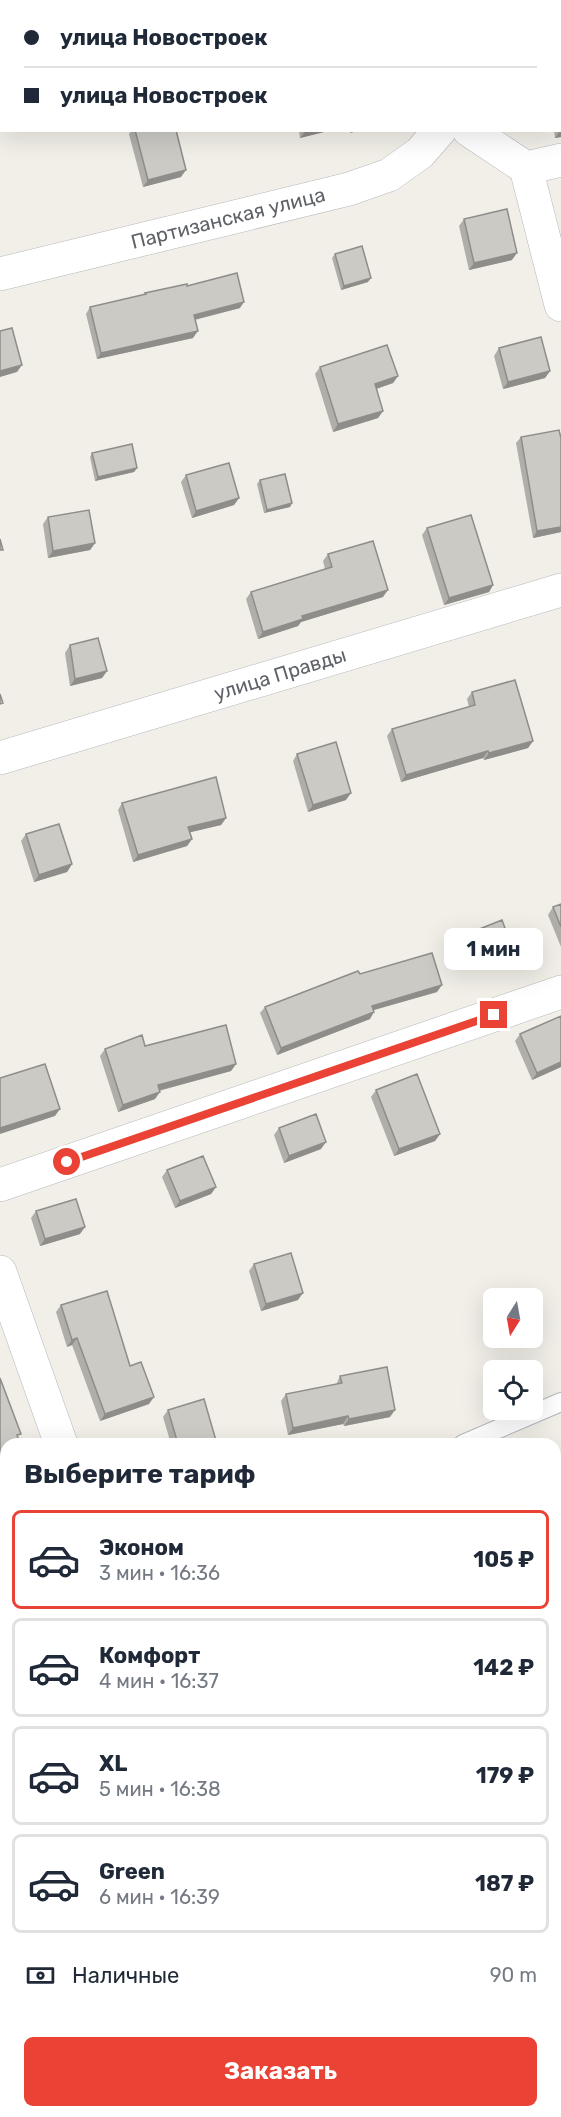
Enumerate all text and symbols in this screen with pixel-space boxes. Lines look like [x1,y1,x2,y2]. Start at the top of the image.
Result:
text: улица Новостроек [60,24,268,51]
text: улица Новостроек [60,82,268,109]
street label: Партизанская улица [128,182,328,254]
street label: улица Правды [211,642,349,706]
callout: 1 мин [444,928,544,970]
text: 1 мин [466,937,521,961]
route end [480,1001,507,1028]
route start [53,1148,80,1175]
north arrow [483,1288,543,1348]
map controls [483,1288,543,1420]
button: locate [483,1360,543,1420]
text: Выберите тариф [24,1458,255,1490]
icon: car [27,1533,81,1587]
text: Эконом [99,1534,184,1561]
text: 105 ₽ [473,1546,534,1573]
text: 3 мин · 16:36 [99,1561,220,1585]
icon: car [27,1641,81,1695]
text: Комфорт [99,1642,200,1669]
text: 142 ₽ [473,1654,534,1681]
text: 4 мин · 16:37 [99,1669,219,1693]
icon: car [27,1749,81,1803]
text: XL [99,1750,127,1777]
text: 179 ₽ [476,1762,534,1789]
text: 5 мин · 16:38 [99,1777,221,1801]
icon: car [27,1857,81,1911]
text: Green [99,1858,165,1885]
text: 187 ₽ [475,1870,534,1897]
text: 6 мин · 16:39 [99,1885,220,1909]
icon: cash [24,1959,57,1992]
text: Наличные [72,1962,179,1989]
text: 90 m [490,1963,537,1987]
button: Заказать [24,2037,537,2106]

